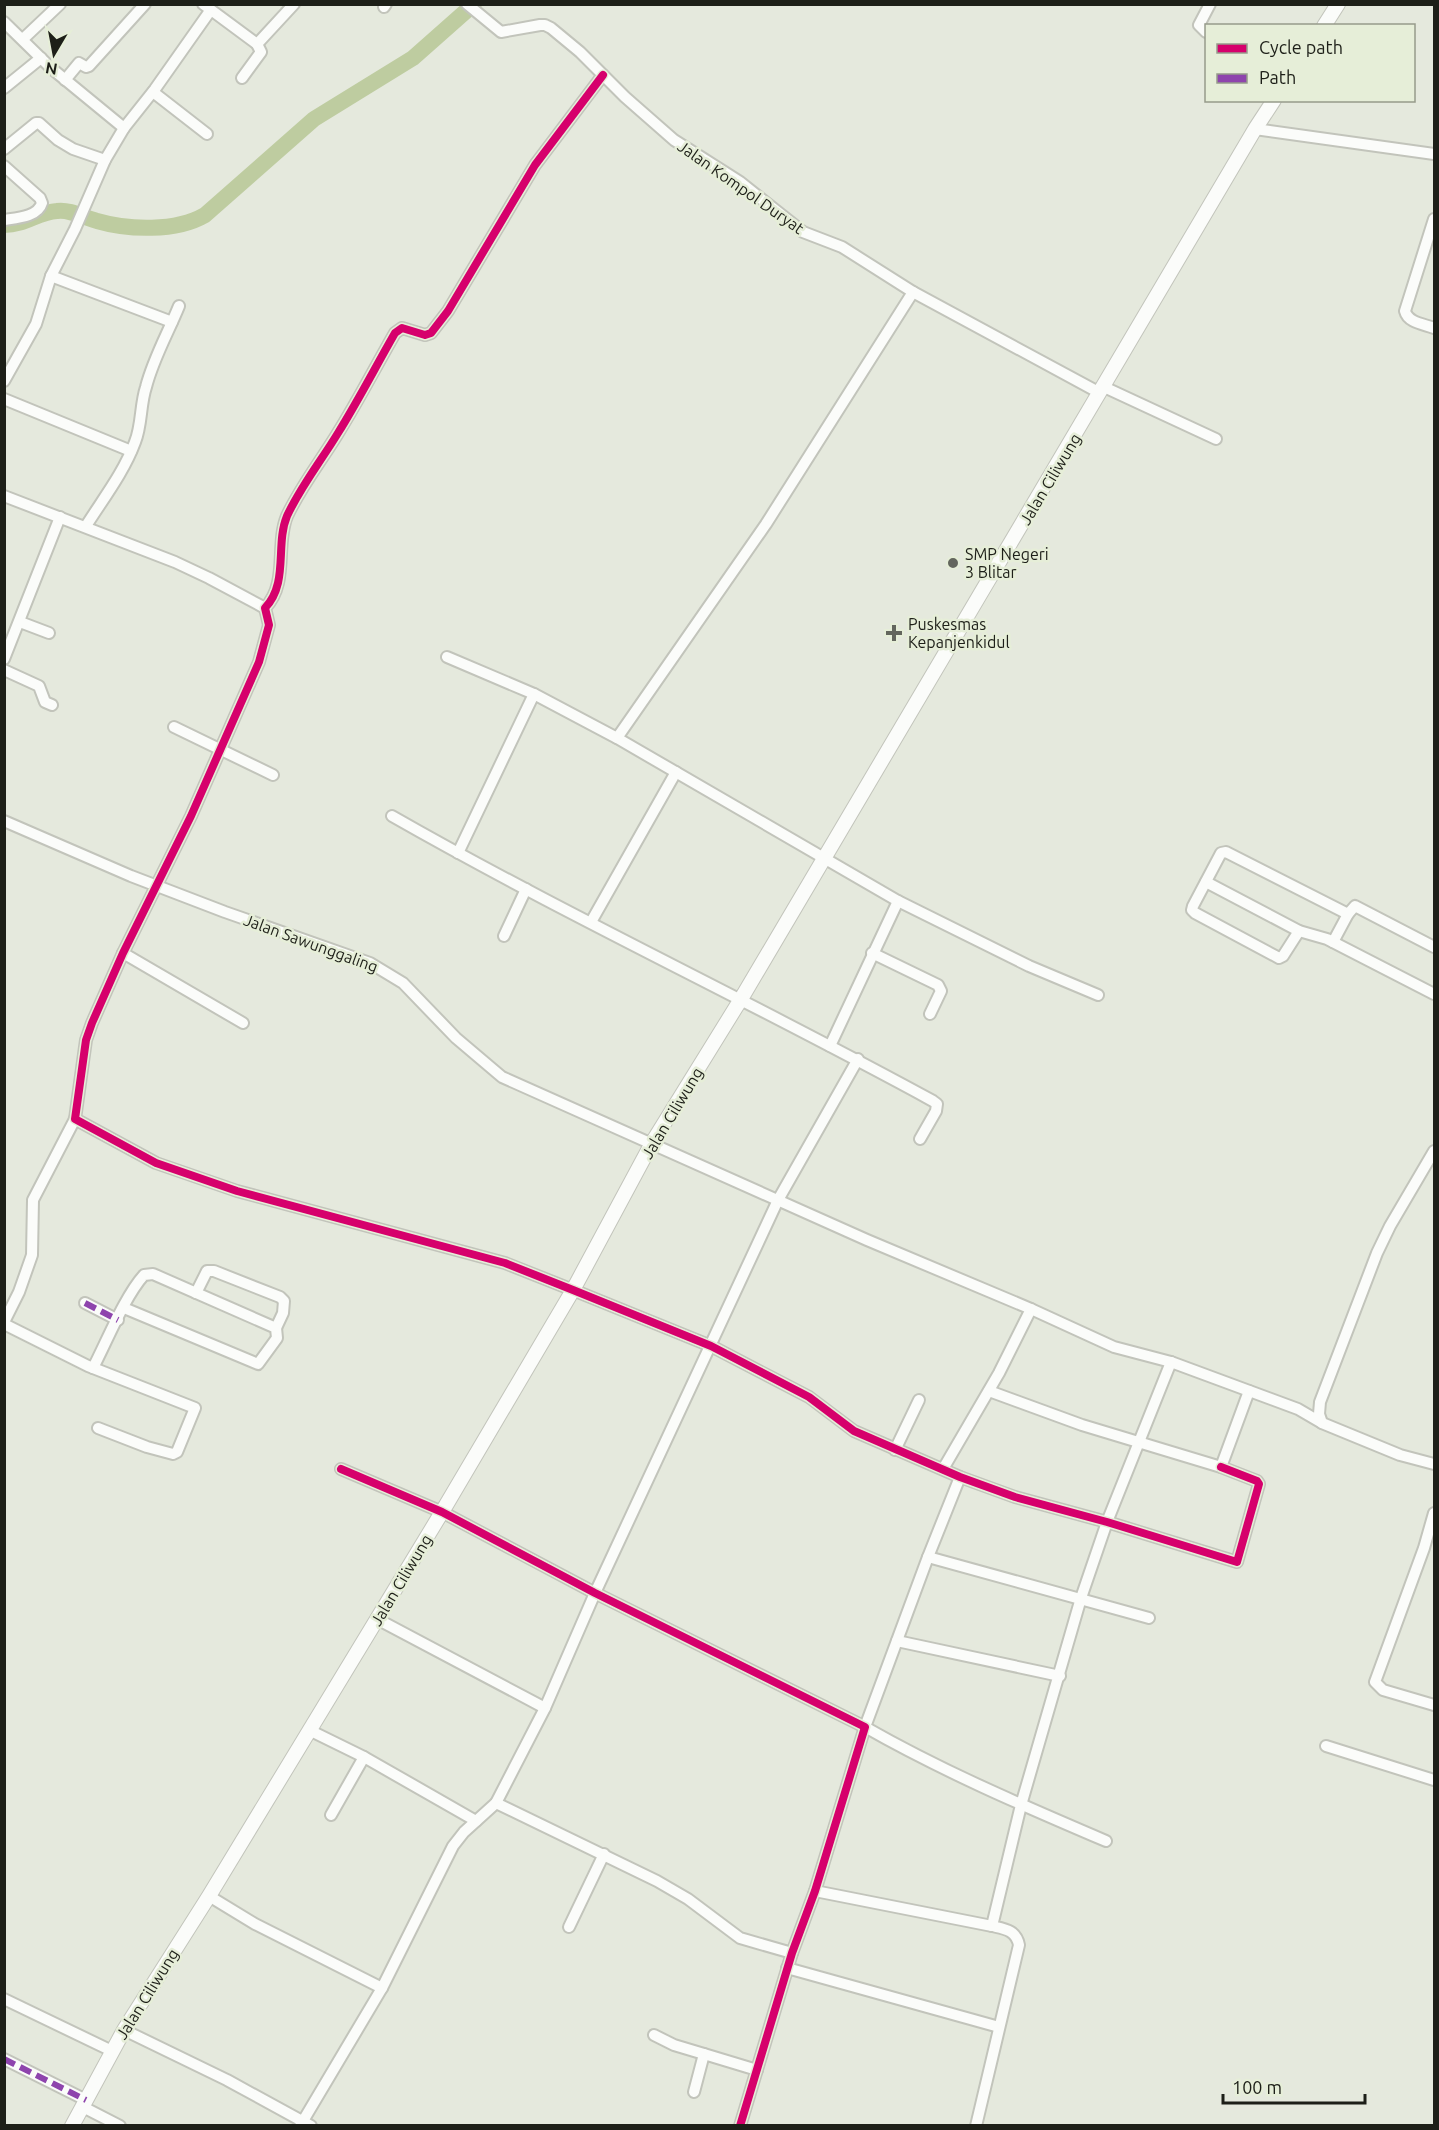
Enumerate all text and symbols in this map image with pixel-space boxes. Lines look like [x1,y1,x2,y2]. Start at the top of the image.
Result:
north arrow [24,24,84,84]
legend [1205,24,1415,102]
text: Cycle path [1259,37,1343,57]
text: N [44,59,59,79]
text: Path [1259,67,1296,87]
street label: Jalan Kompol Duryat [675,137,808,238]
street label: Jalan Ciliwung [1016,430,1084,528]
place label: SMP Negeri 3 Blitar [965,545,1049,581]
marker: SMP Negeri 3 Blitar [946,556,960,570]
place label: Puskesmas Kepanjenkidul [908,615,1010,651]
marker: Puskesmas Kepanjenkidul [885,624,903,642]
street label: Jalan Sawunggaling [241,910,381,976]
street label: Jalan Ciliwung [638,1064,706,1162]
street label: Jalan Ciliwung [367,1531,435,1629]
street label: Jalan Ciliwung [112,1946,182,2042]
scale bar [1223,2067,1366,2105]
text: 100 m [1232,2077,1282,2097]

